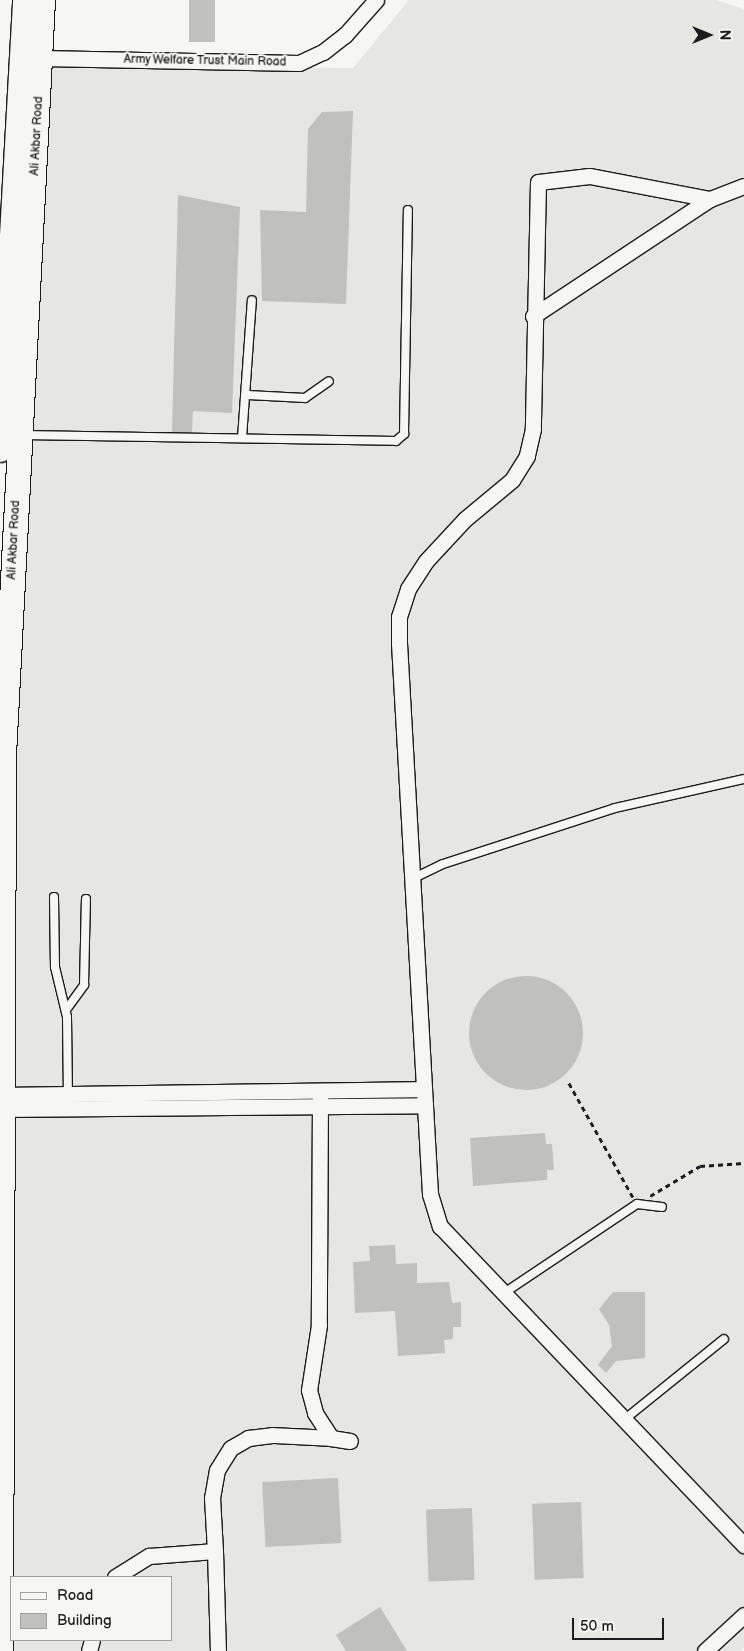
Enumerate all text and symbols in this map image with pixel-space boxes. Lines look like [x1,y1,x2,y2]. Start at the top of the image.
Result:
north arrow [684,10,734,60]
text: N [716,30,733,40]
street label: Army Welfare Trust Main Road [123,52,287,70]
street label: Ali Akbar Road [28,96,46,176]
street label: Ali Akbar Road [5,500,23,580]
legend [10,1576,172,1641]
text: Road [57,1586,93,1605]
scale bar [574,1608,666,1640]
text: Building [57,1611,112,1630]
text: 50 m [580,1617,614,1636]

